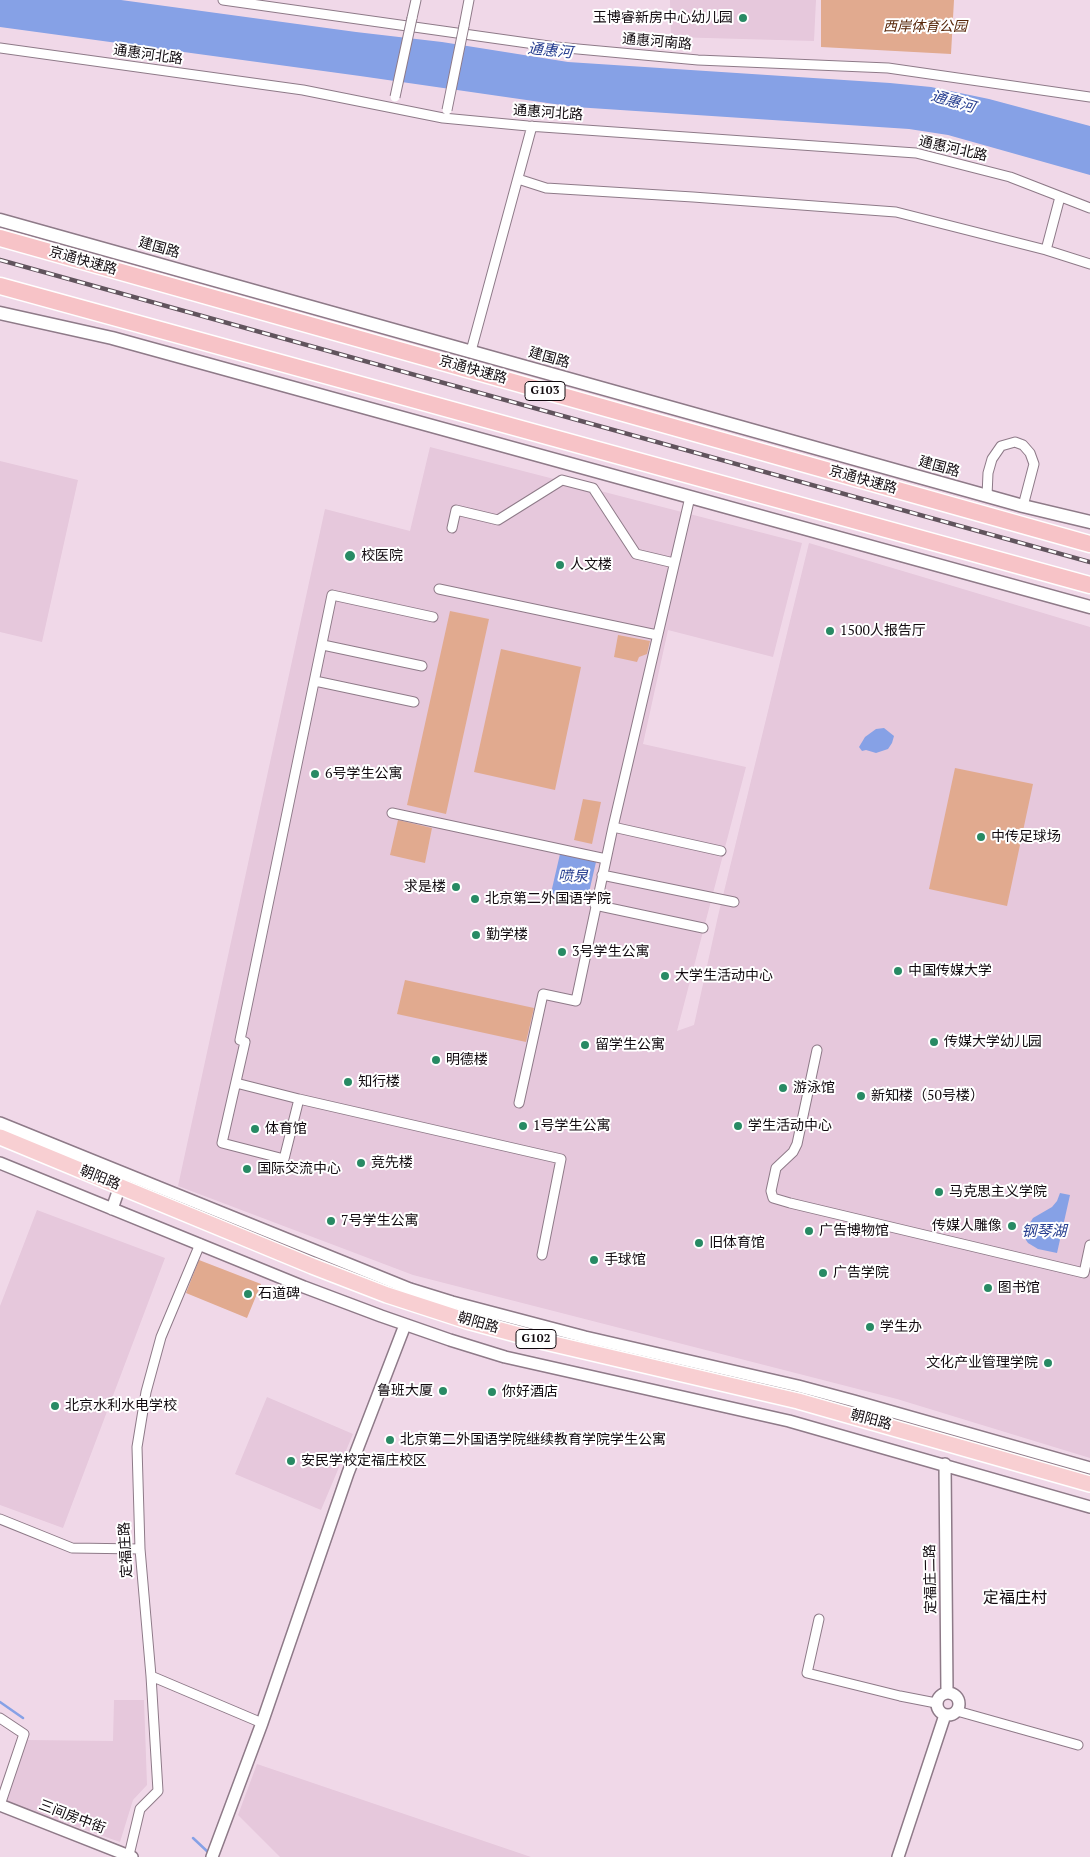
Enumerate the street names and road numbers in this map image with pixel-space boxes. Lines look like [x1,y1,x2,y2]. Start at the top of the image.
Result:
street label: 通惠河南路 [621,31,693,53]
street label: 通惠河北路 [112,42,184,68]
street label: 通惠河北路 [512,102,584,124]
street label: 通惠河北路 [917,133,989,165]
street label: 建国路 [136,234,182,262]
street label: 京通快速路 [47,243,119,279]
street label: 建国路 [526,344,572,372]
street label: 京通快速路 [437,352,509,388]
road number: G103 [525,382,565,401]
street label: 建国路 [916,453,962,481]
street label: 京通快速路 [827,462,899,498]
street label: 朝阳路 [77,1162,123,1194]
street label: 朝阳路 [455,1309,501,1337]
road number: G102 [516,1330,556,1348]
street label: 朝阳路 [849,1406,893,1434]
street label: 定福庄路 [116,1522,136,1578]
street label: 定福庄二路 [922,1544,940,1614]
street label: 三间房中街 [36,1797,108,1837]

